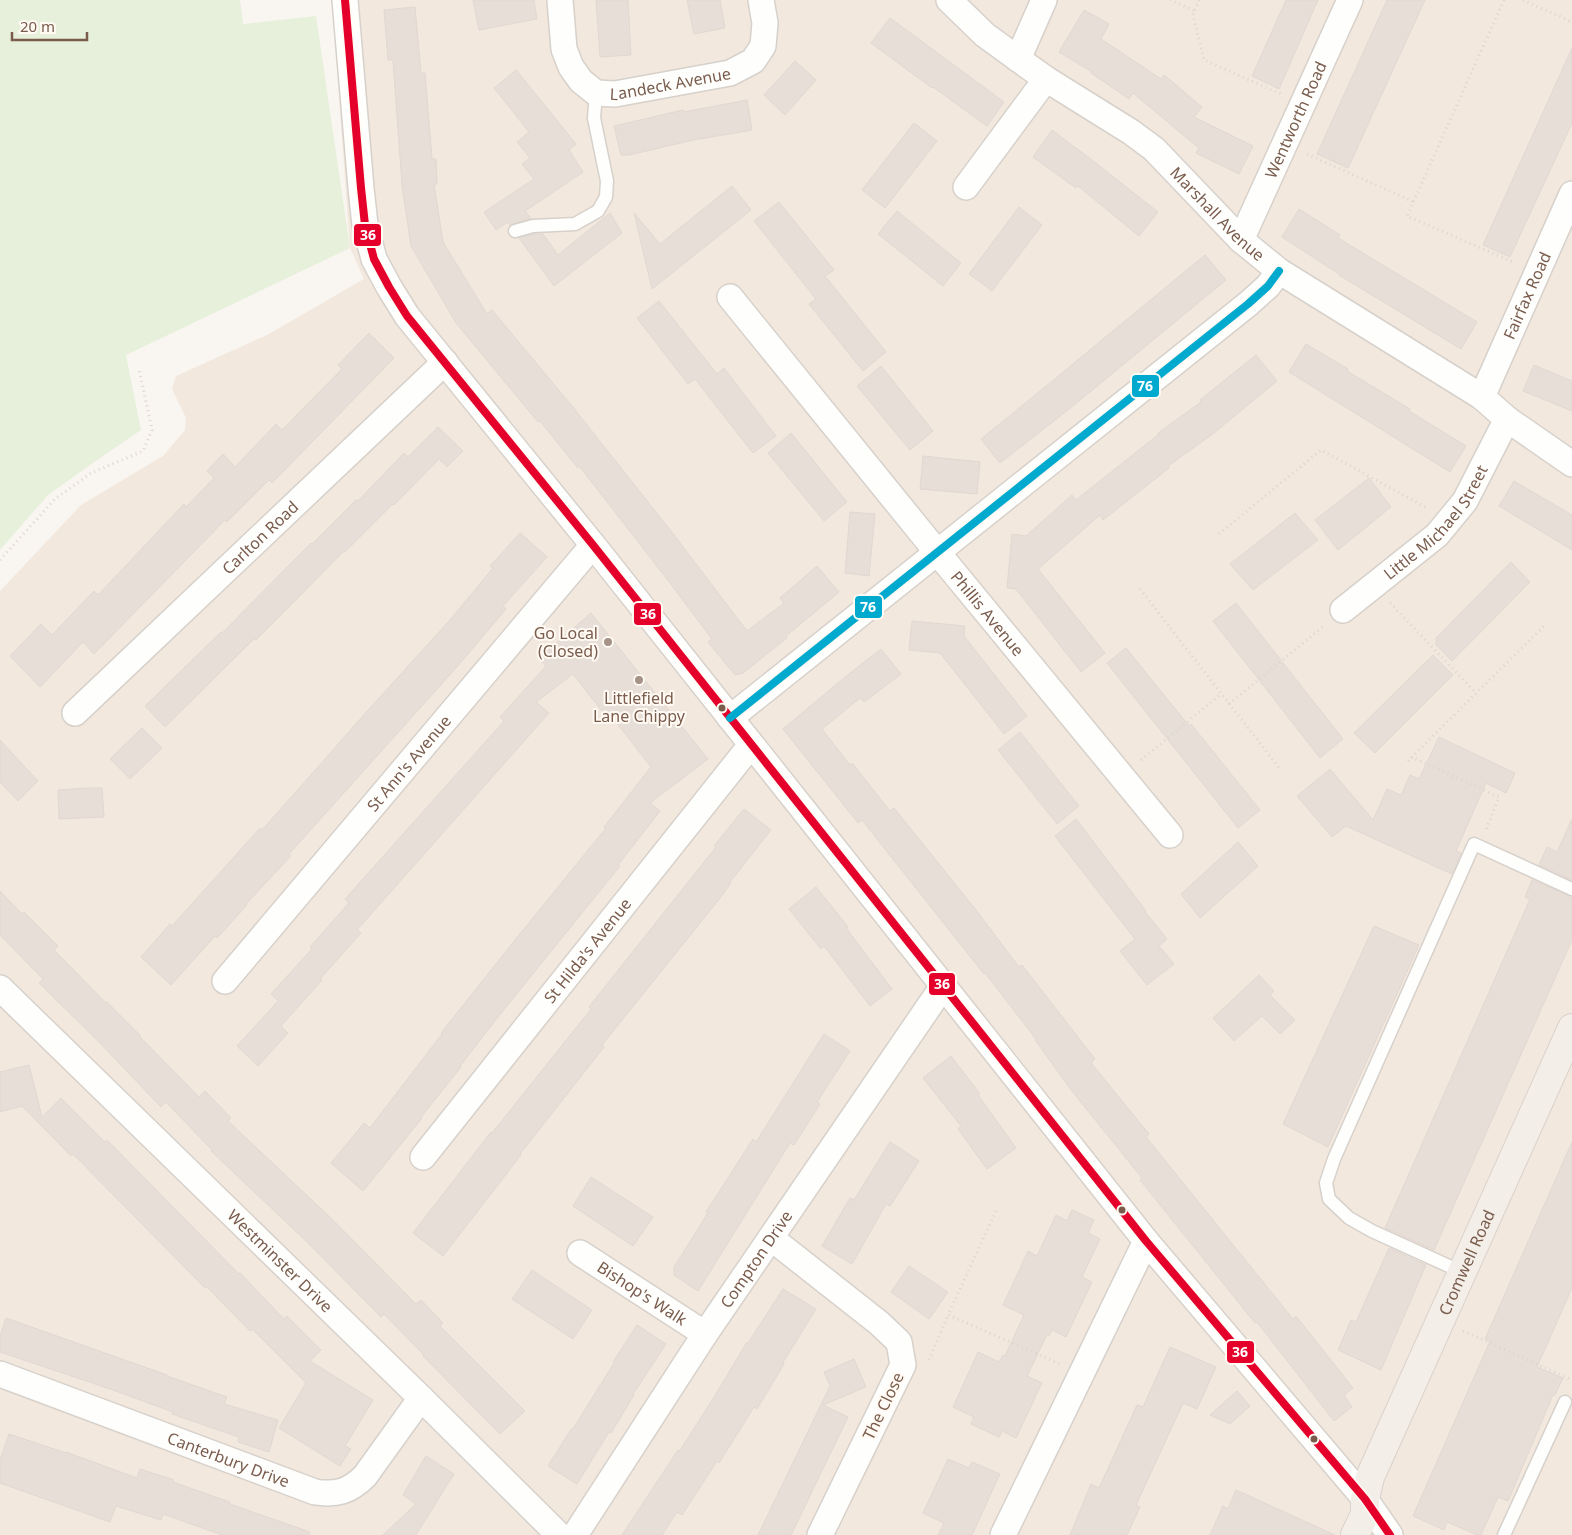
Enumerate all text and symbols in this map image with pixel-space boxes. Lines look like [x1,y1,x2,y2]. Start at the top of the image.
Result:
scale bar [12,10,88,42]
text: 20 m [20,16,55,36]
street label: Wentworth Road [1259,58,1332,182]
street label: Landeck Avenue [609,62,733,105]
street label: Marshall Avenue [1165,162,1269,266]
line badge: 36 [353,223,382,247]
text: 36 [360,225,376,244]
street label: Fairfax Road [1498,248,1556,343]
line badge: 76 [1131,374,1160,398]
text: 76 [1137,376,1153,395]
street label: Little Michael Street [1379,461,1493,585]
street label: Carlton Road [217,496,303,579]
street label: Phillis Avenue [946,566,1029,661]
line badge: 76 [854,595,883,619]
text: 76 [860,597,876,616]
line badge: 36 [633,602,662,626]
text: 36 [640,604,656,623]
place label: Go Local (Closed) [534,622,598,662]
marker: Go Local (Closed) [602,636,614,648]
marker: Littlefield Lane Chippy [633,674,645,686]
place label: Littlefield Lane Chippy [593,687,686,727]
unlabelled marker [717,703,727,713]
street label: St Ann's Avenue [362,710,456,816]
street label: St Hilda's Avenue [539,893,636,1008]
line badge: 36 [928,972,956,996]
text: 36 [934,974,950,993]
street label: Westminster Drive [223,1204,338,1317]
unlabelled marker [1117,1205,1127,1215]
street label: Compton Drive [715,1206,797,1312]
street label: Cromwell Road [1433,1206,1500,1319]
street label: Bishop's Walk [593,1256,692,1331]
line badge: 36 [1226,1340,1255,1364]
text: 36 [1232,1342,1248,1361]
street label: The Close [857,1369,909,1443]
street label: Canterbury Drive [164,1427,293,1492]
unlabelled marker [1309,1434,1319,1444]

